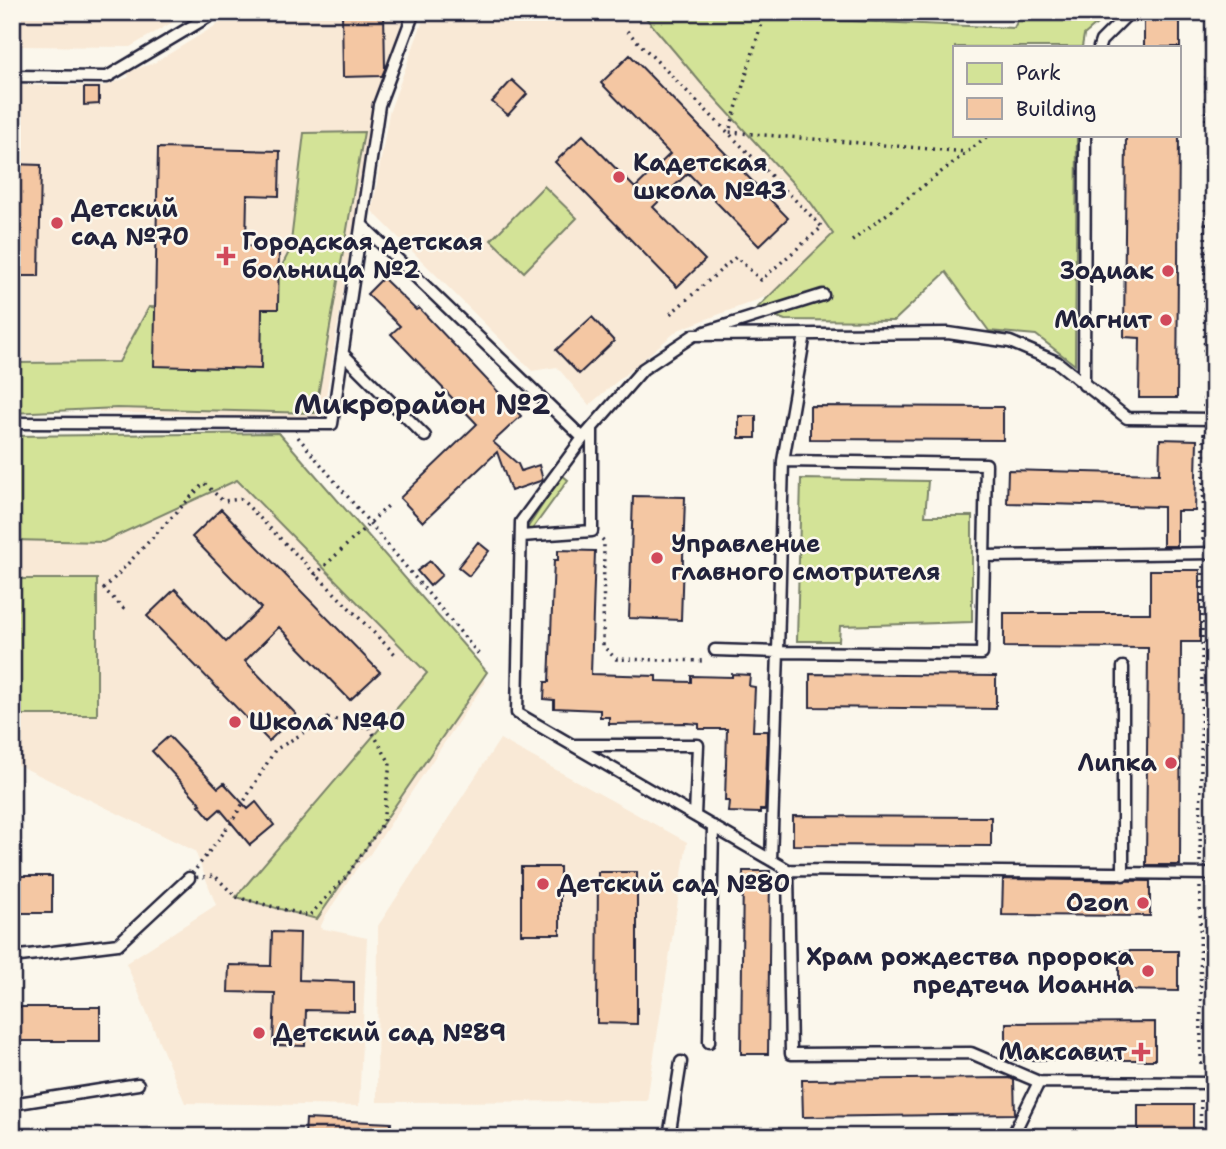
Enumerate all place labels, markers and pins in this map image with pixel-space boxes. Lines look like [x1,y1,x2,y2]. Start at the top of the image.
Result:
place label: Кадетская школа №43 [633,147,787,207]
marker: Кадетская школа №43 [611,169,627,185]
place label: Детский сад №70 [71,193,189,253]
marker: Детский сад №70 [49,215,65,231]
place label: Городская детская больница №2 [242,226,483,286]
marker: Городская детская больница №2 [216,246,236,266]
place label: Зодиак [1060,255,1154,287]
marker: Зодиак [1160,263,1176,279]
place label: Магнит [1054,304,1153,336]
marker: Магнит [1158,312,1174,328]
place label: Управление главного смотрителя [671,528,941,588]
marker: Управление главного смотрителя [649,550,665,566]
place label: Школа №40 [249,706,405,738]
marker: Школа №40 [227,714,243,730]
place label: Липка [1078,747,1158,779]
marker: Липка [1163,755,1179,771]
place label: Детский сад №80 [557,868,790,900]
marker: Детский сад №80 [535,876,551,892]
place label: Ozon [1066,887,1129,919]
marker: Ozon [1135,895,1151,911]
place label: Храм рождества пророка предтеча Иоанна [806,941,1135,1001]
marker: Храм рождества пророка предтеча Иоанна [1140,963,1156,979]
place label: Детский сад №89 [273,1017,506,1049]
marker: Детский сад №89 [251,1025,267,1041]
place label: Максавит [998,1036,1128,1068]
marker: Максавит [1133,1044,1149,1060]

